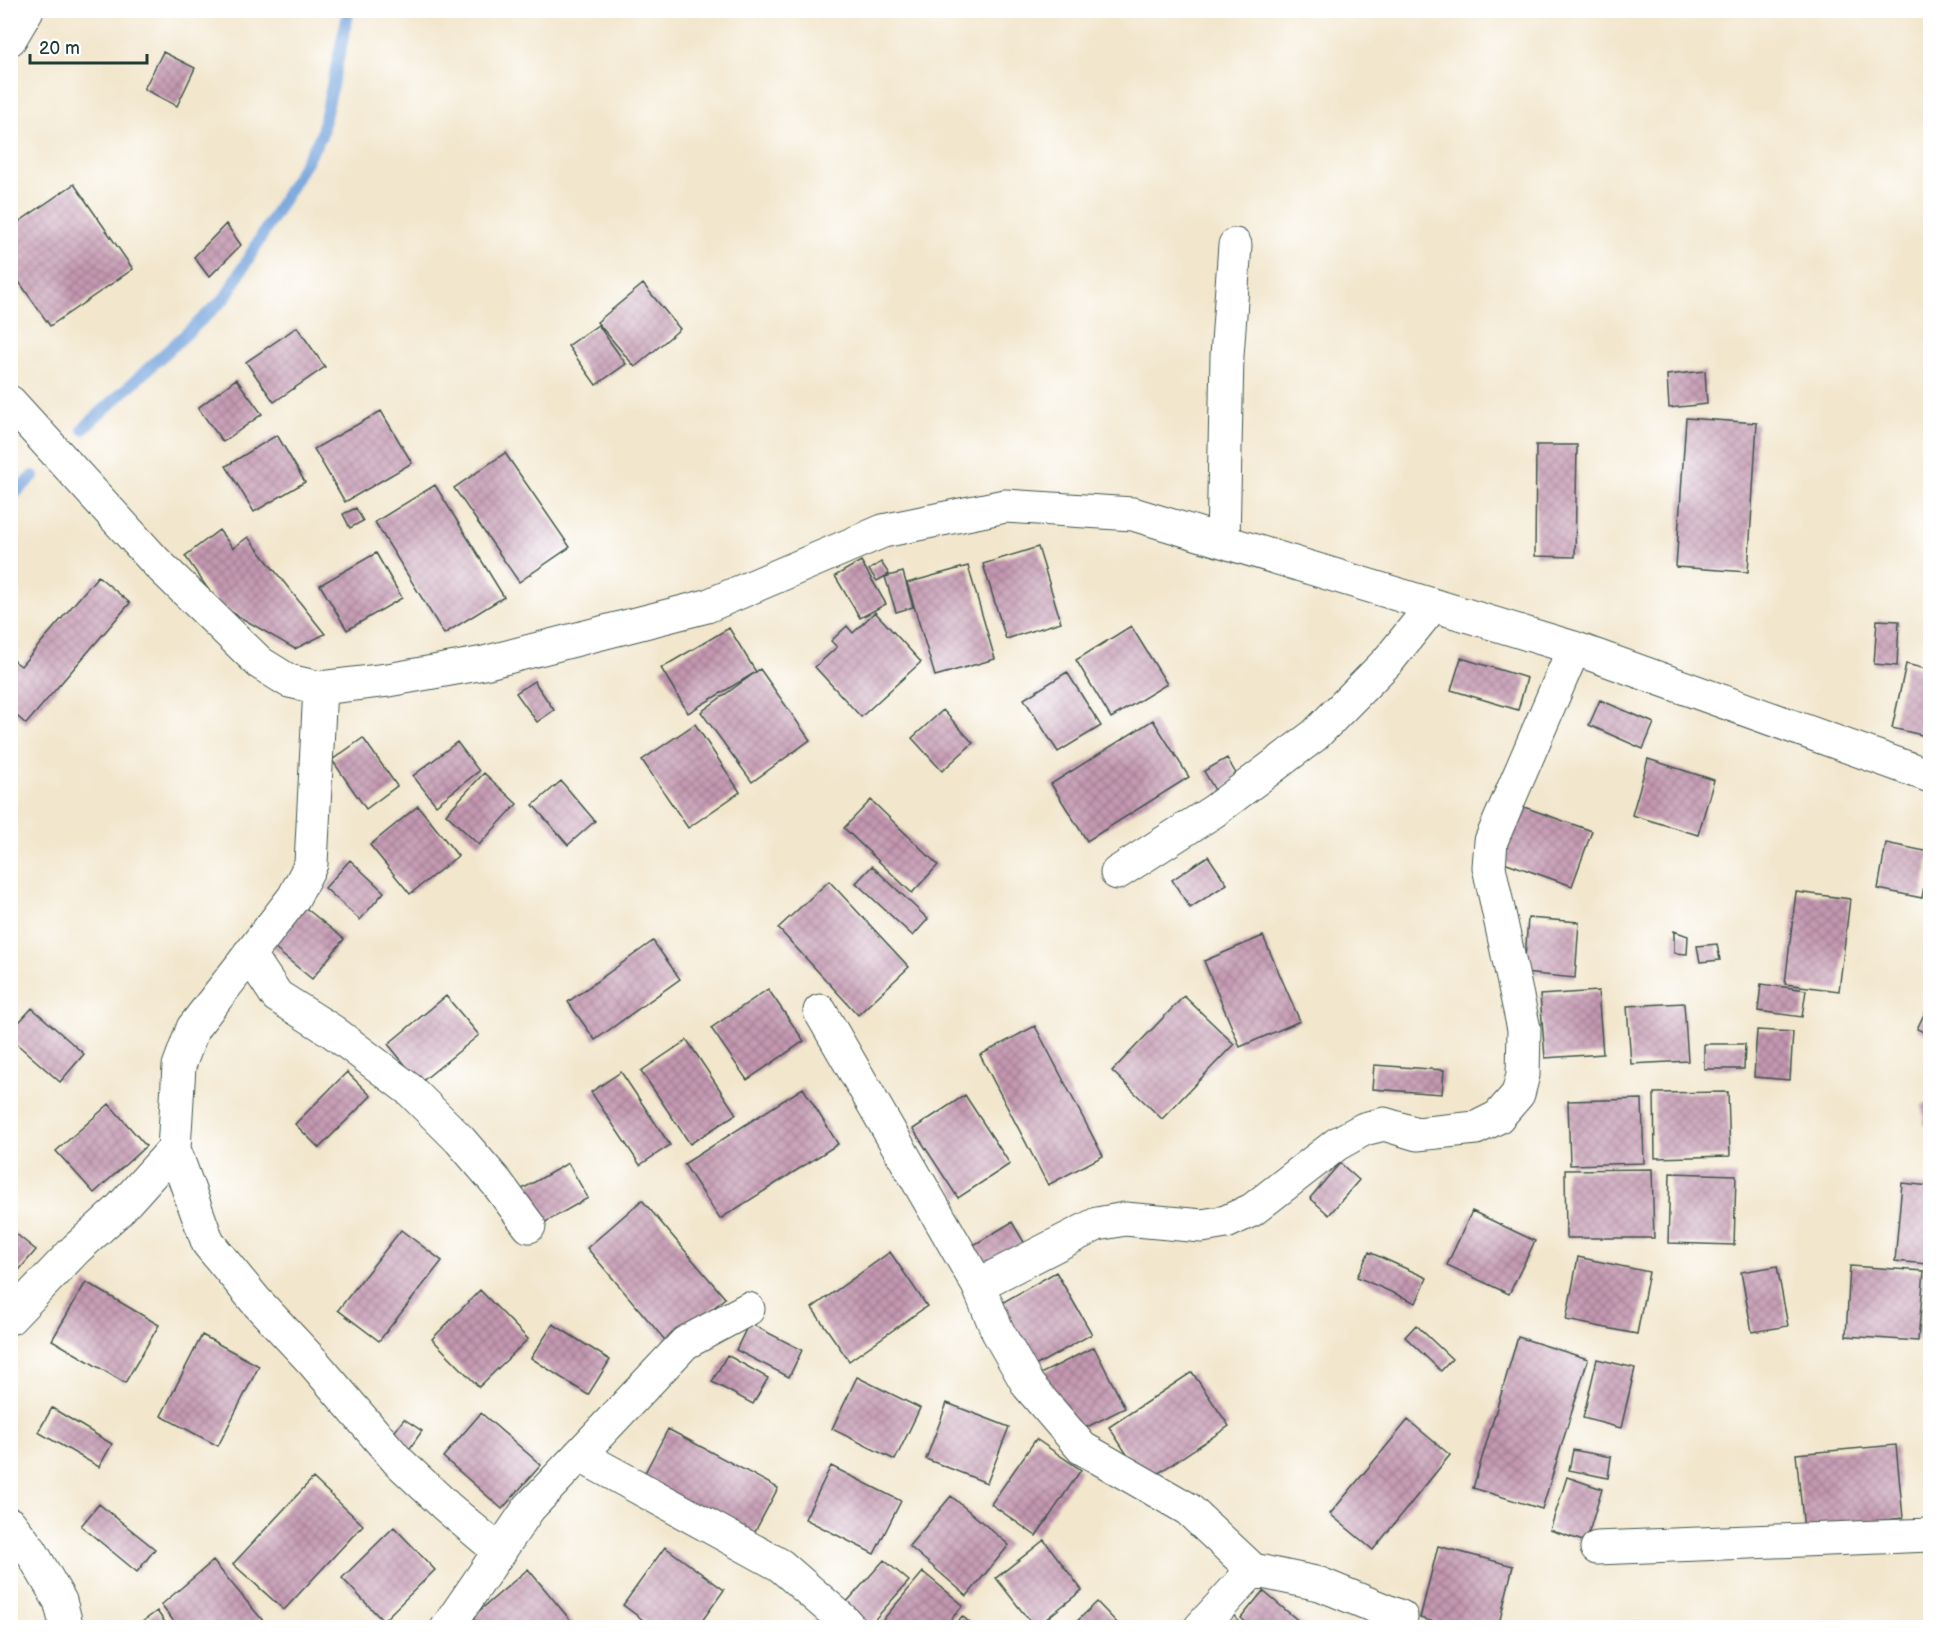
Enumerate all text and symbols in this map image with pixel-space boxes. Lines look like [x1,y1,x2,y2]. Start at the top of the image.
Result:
scale bar [30,27,147,65]
text: 20 m [39,38,80,59]

